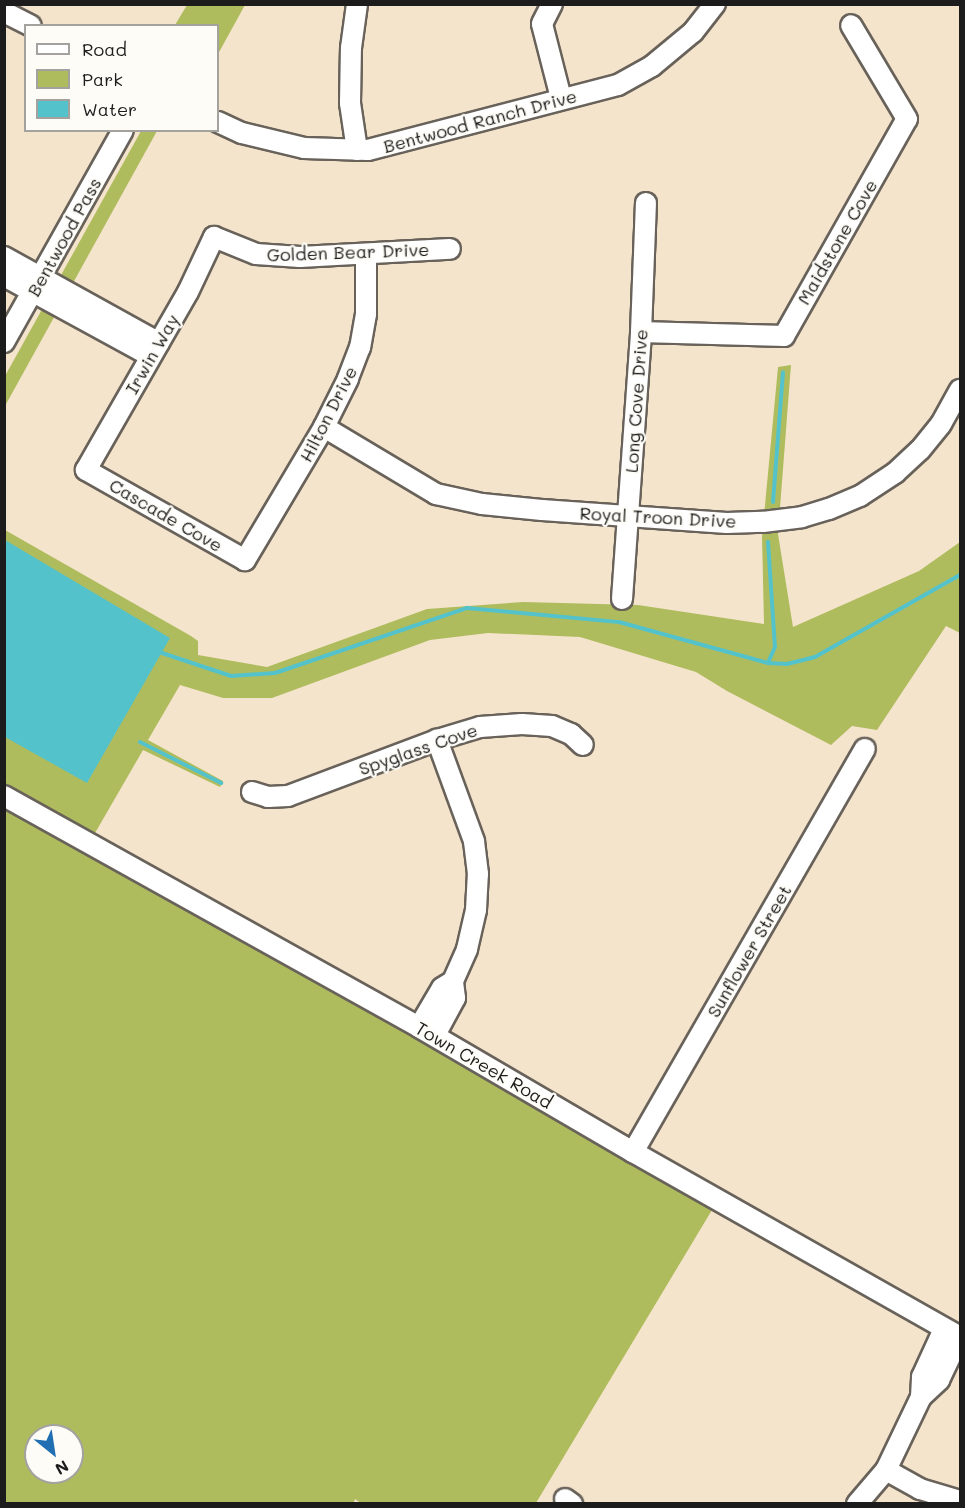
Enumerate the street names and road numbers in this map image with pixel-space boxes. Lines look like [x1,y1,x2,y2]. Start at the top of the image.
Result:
street label: Bentwood Ranch Drive [381,85,579,157]
street label: Bentwood Pass [22,174,106,300]
street label: Maidstone Cove [792,176,882,308]
street label: Golden Bear Drive [266,238,430,266]
street label: Irwin Way [121,310,183,398]
street label: Long Cove Drive [620,329,652,473]
street label: Hilton Drive [295,362,361,466]
street label: Cascade Cove [106,474,226,556]
street label: Royal Troon Drive [579,502,737,532]
street label: Spyglass Cove [356,719,480,779]
street label: Sunflower Street [702,881,796,1021]
street label: Town Creek Road [412,1017,556,1113]

